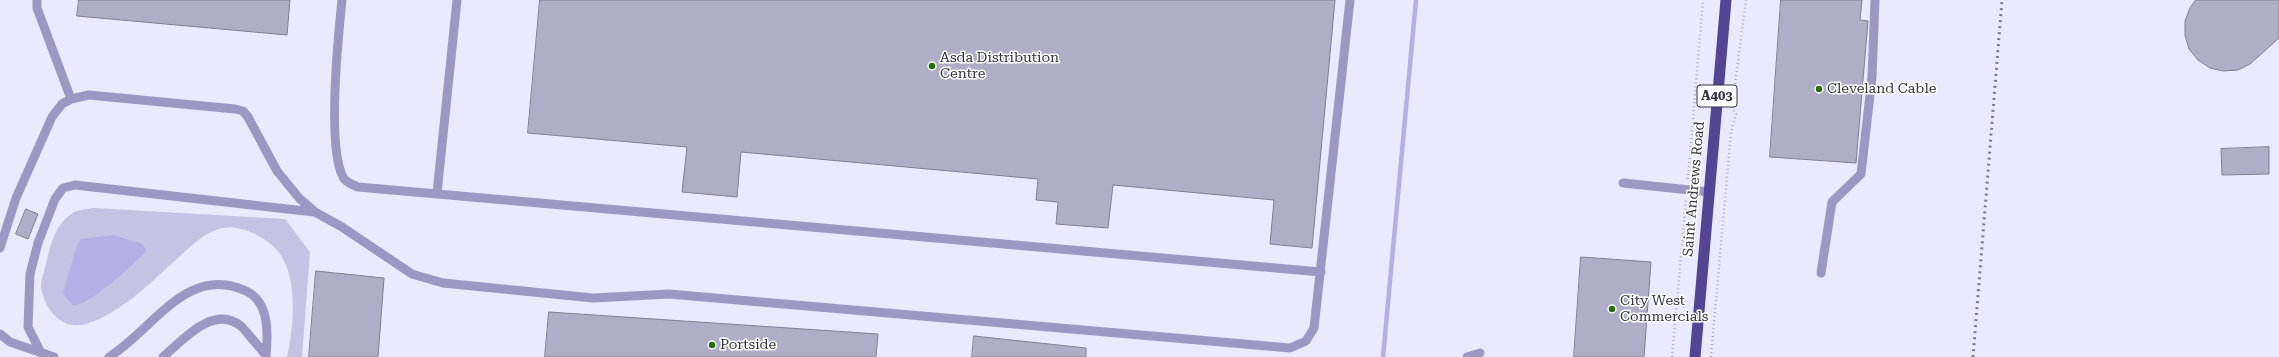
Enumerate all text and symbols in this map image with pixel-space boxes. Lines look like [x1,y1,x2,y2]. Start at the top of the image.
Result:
place label: Asda Distribution Centre [940,50,1059,82]
marker: Asda Distribution Centre [927,61,937,71]
place label: Cleveland Cable [1827,81,1936,97]
marker: Cleveland Cable [1814,84,1824,94]
road number: A403 [1697,85,1737,107]
street label: Saint Andrews Road [1680,121,1708,257]
place label: City West Commercials [1620,293,1708,326]
marker: City West Commercials [1607,304,1617,314]
place label: Portside [720,337,776,353]
marker: Portside [707,340,717,350]

